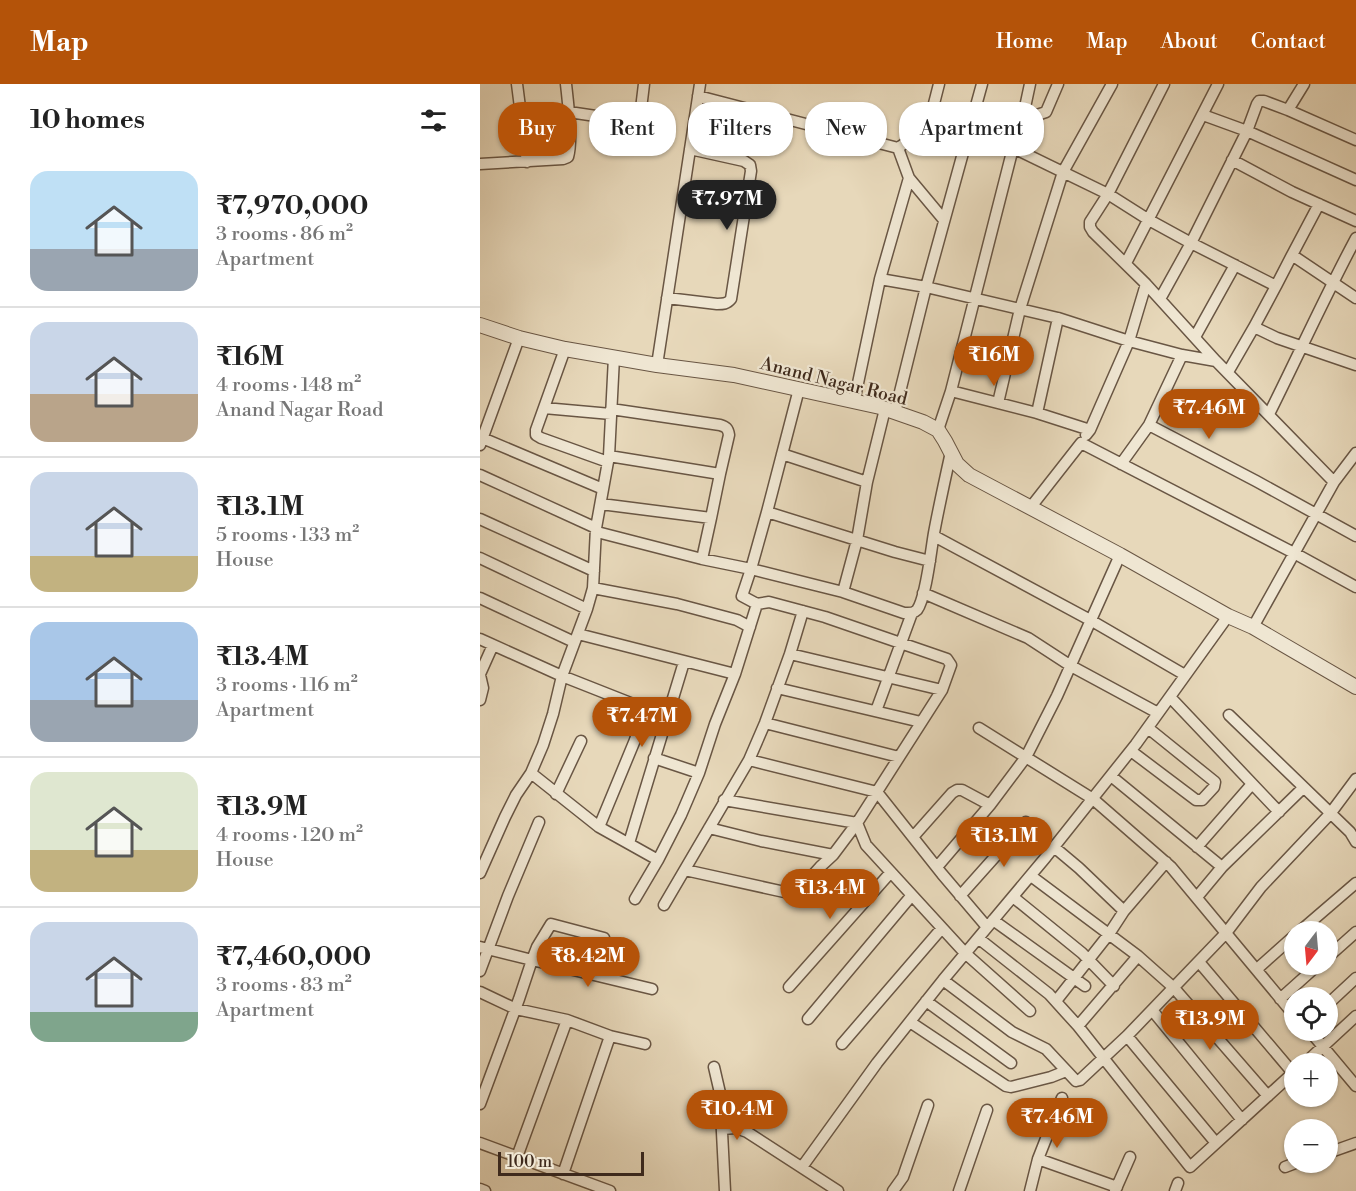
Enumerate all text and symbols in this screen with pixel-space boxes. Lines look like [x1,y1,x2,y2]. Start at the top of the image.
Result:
text: Map [30,25,89,60]
text: Home [996,29,1053,55]
text: Map [1086,29,1128,55]
text: About [1161,29,1218,55]
text: Contact [1251,29,1326,55]
chip: Buy [498,102,577,156]
chip: Rent [589,102,676,156]
chip: Filters [688,102,793,156]
chip: New [805,102,887,156]
chip: Apartment [899,102,1044,156]
text: 10 homes [30,104,145,136]
icon: filters [417,104,450,137]
pin: ₹7.97M [678,180,776,231]
text: ₹7.97M [691,187,763,212]
text: ₹7,970,000 [216,190,368,222]
icon: home [78,195,150,267]
text: 3 rooms · 86 m² [216,222,353,247]
text: Apartment [216,247,314,272]
pin: ₹16M [958,336,1030,387]
text: ₹16M [216,341,284,373]
text: ₹16M [968,343,1020,368]
icon: home [78,346,150,418]
street label: Anand Nagar Road [757,352,911,411]
text: 4 rooms · 148 m² [216,373,361,398]
pin: ₹7.46M [1160,389,1258,440]
text: ₹7.46M [1173,396,1245,421]
text: Anand Nagar Road [216,398,383,423]
text: ₹13.1M [216,491,304,523]
icon: home [78,496,150,568]
text: 5 rooms · 133 m² [216,523,359,548]
text: House [216,548,274,573]
text: ₹13.4M [216,641,308,673]
icon: home [78,646,150,718]
text: 3 rooms · 116 m² [216,673,358,698]
pin: ₹7.47M [593,697,691,748]
text: Apartment [216,698,314,723]
text: ₹7.47M [606,704,678,729]
text: ₹13.9M [216,791,307,823]
icon: home [78,796,150,868]
pin: ₹13.1M [955,817,1053,868]
text: 4 rooms · 120 m² [216,823,363,848]
text: ₹13.1M [970,824,1038,849]
text: House [216,848,274,873]
pin: ₹13.4M [781,869,879,920]
text: ₹13.4M [794,876,866,901]
north arrow [1284,921,1338,975]
map controls [1284,921,1338,1173]
pin: ₹8.42M [539,937,637,988]
text: ₹7,460,000 [216,941,371,973]
text: ₹8.42M [551,944,625,969]
icon: home [78,946,150,1018]
text: 3 rooms · 83 m² [216,973,352,998]
button: locate [1284,987,1338,1041]
text: Apartment [216,998,314,1023]
pin: ₹13.9M [1161,1000,1259,1051]
text: ₹13.9M [1175,1007,1245,1032]
button: + [1284,1053,1338,1107]
pin: ₹10.4M [688,1090,786,1141]
text: ₹10.4M [701,1097,774,1122]
pin: ₹7.46M [1008,1098,1106,1149]
text: ₹7.46M [1021,1105,1093,1130]
button: − [1284,1119,1338,1173]
scale bar [498,1149,644,1176]
text: 100 m [507,1152,552,1172]

